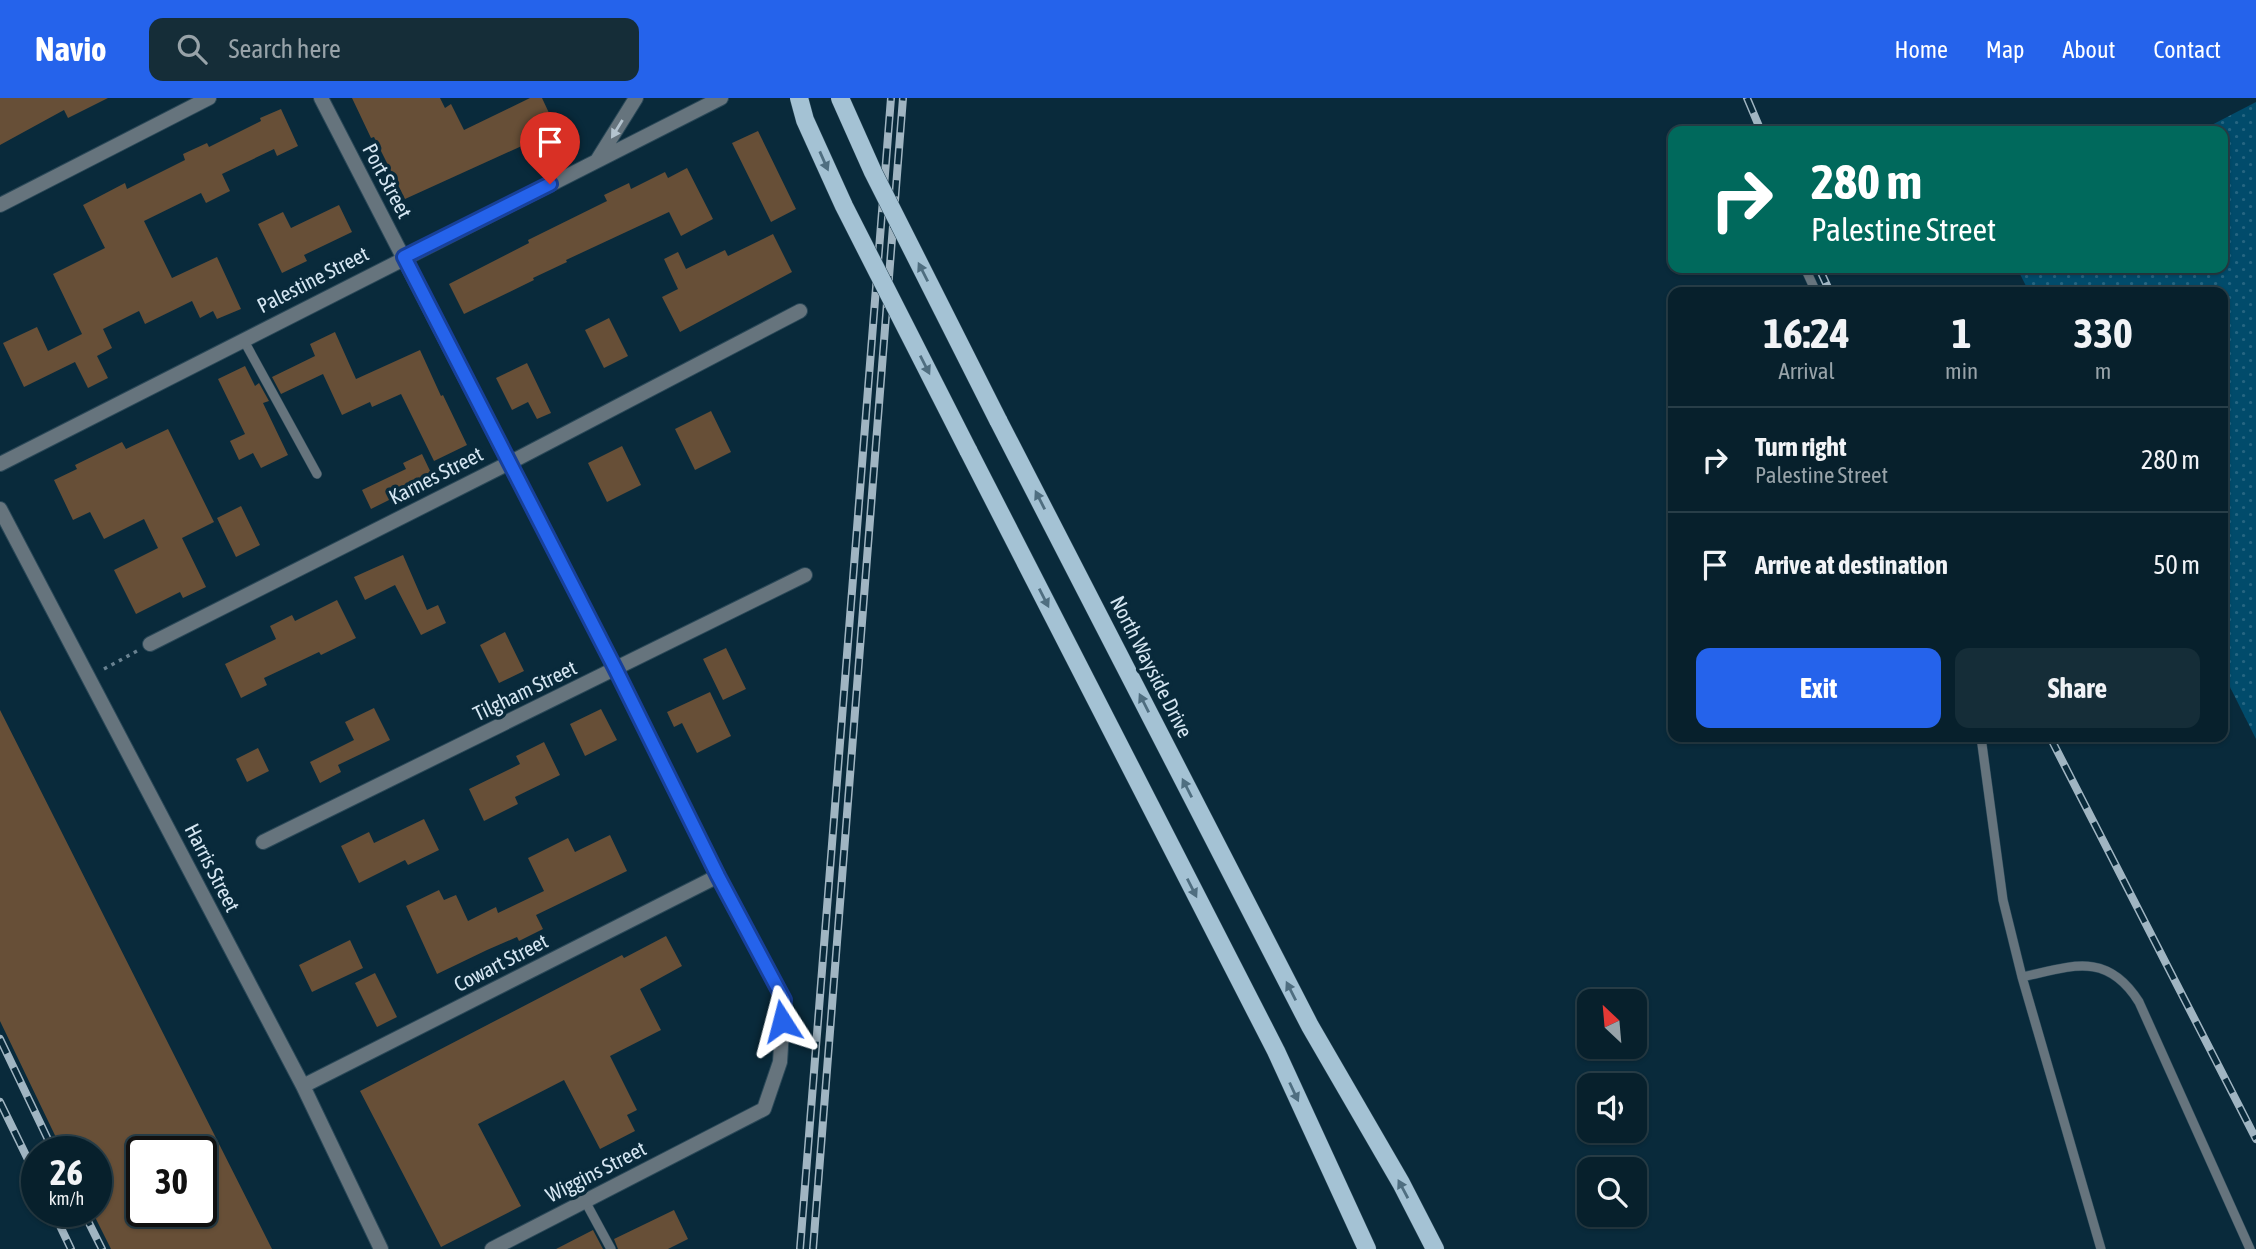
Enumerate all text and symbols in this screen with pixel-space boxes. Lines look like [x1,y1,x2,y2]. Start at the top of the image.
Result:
search box [149,18,639,81]
text: Navio [35,30,107,68]
icon: search [173,30,211,68]
text: Search here [229,34,341,64]
text: Home [1894,36,1948,63]
text: Map [1986,36,2024,63]
text: About [2062,36,2115,63]
text: Contact [2153,36,2221,63]
pin [520,112,580,184]
one-way arrow [611,119,624,138]
icon: arrive [531,123,569,161]
street label: Port Street [358,139,417,222]
one-way arrow [818,151,830,171]
text: 280 m [1811,153,1922,209]
icon: right [1696,154,1787,245]
text: Palestine Street [1811,211,1996,248]
street label: Palestine Street [253,241,372,317]
one-way arrow [918,261,930,281]
text: 16:24 [1763,309,1850,357]
text: 1 [1952,309,1971,357]
text: 330 [2073,309,2133,357]
one-way arrow [920,355,931,375]
text: Arrival [1778,358,1835,384]
text: min [1945,358,1978,384]
text: m [2095,358,2111,384]
text: Turn right [1755,432,1846,462]
street label: Karnes Street [385,441,486,509]
icon: right [1696,441,1734,479]
text: 280 m [2141,445,2200,475]
text: Palestine Street [1755,462,1888,488]
one-way arrow [1034,490,1046,510]
icon: arrive [1696,546,1734,584]
text: Arrive at destination [1755,550,1948,580]
text: 50 m [2153,550,2200,580]
one-way arrow [1039,588,1050,608]
street label: North Wayside Drive [1106,592,1198,741]
button: Exit [1696,648,1941,728]
button: Share [1955,648,2200,728]
street label: Tilgham Street [469,655,580,725]
one-way arrow [1138,693,1149,713]
one-way arrow [1182,778,1193,798]
street label: Harris Street [181,820,245,916]
one-way arrow [1187,878,1198,898]
street label: Cowart Street [450,928,552,996]
one-way arrow [1286,981,1297,1001]
position arrow [745,984,819,1058]
north arrow [1577,989,1647,1059]
map controls [1577,989,1647,1227]
button: sound [1577,1073,1647,1143]
one-way arrow [1289,1081,1300,1102]
speed limit sign: 30 [126,1136,217,1227]
street label: Wiggins Street [542,1136,650,1207]
text: 26 [50,1152,83,1192]
button: search [1577,1157,1647,1227]
one-way arrow [1398,1178,1410,1198]
text: km/h [49,1188,84,1209]

